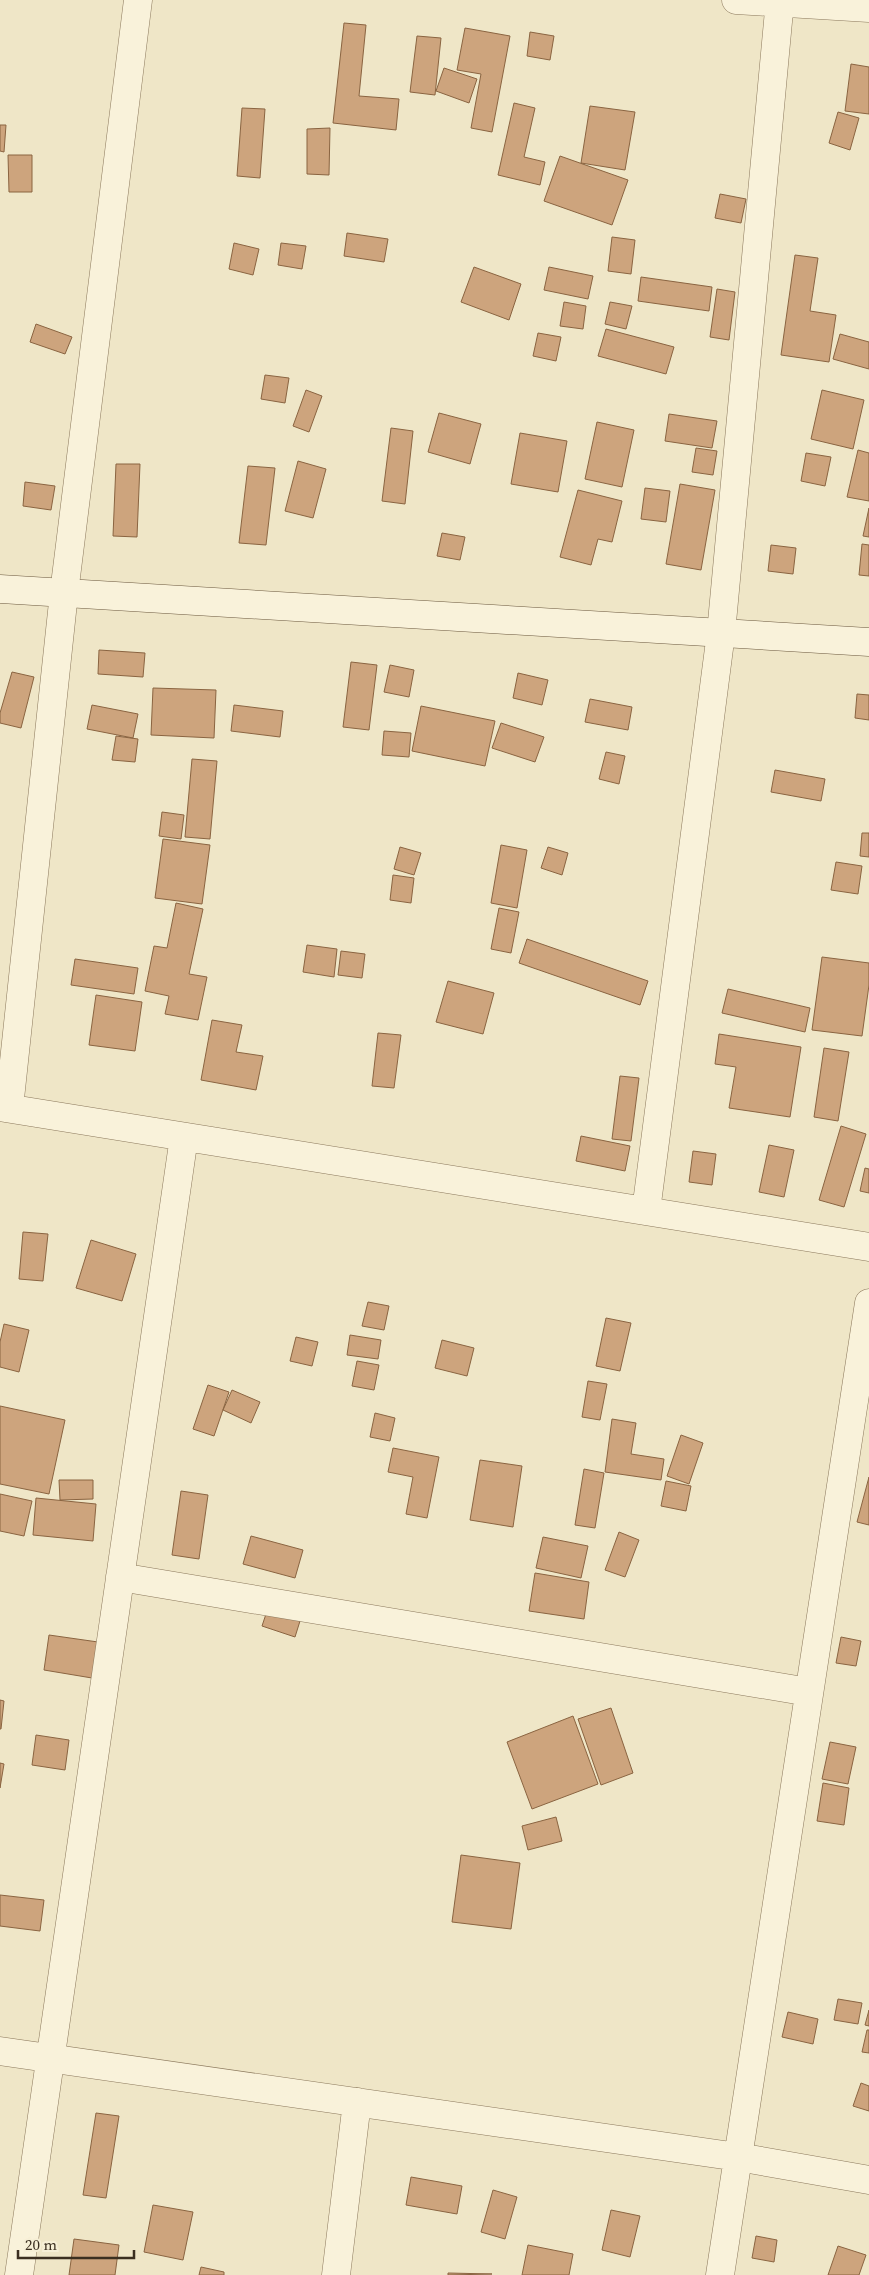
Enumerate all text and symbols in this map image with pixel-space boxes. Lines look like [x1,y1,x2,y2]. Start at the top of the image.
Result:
scale bar [18,2228,134,2260]
text: 20 m [25,2234,57,2255]

